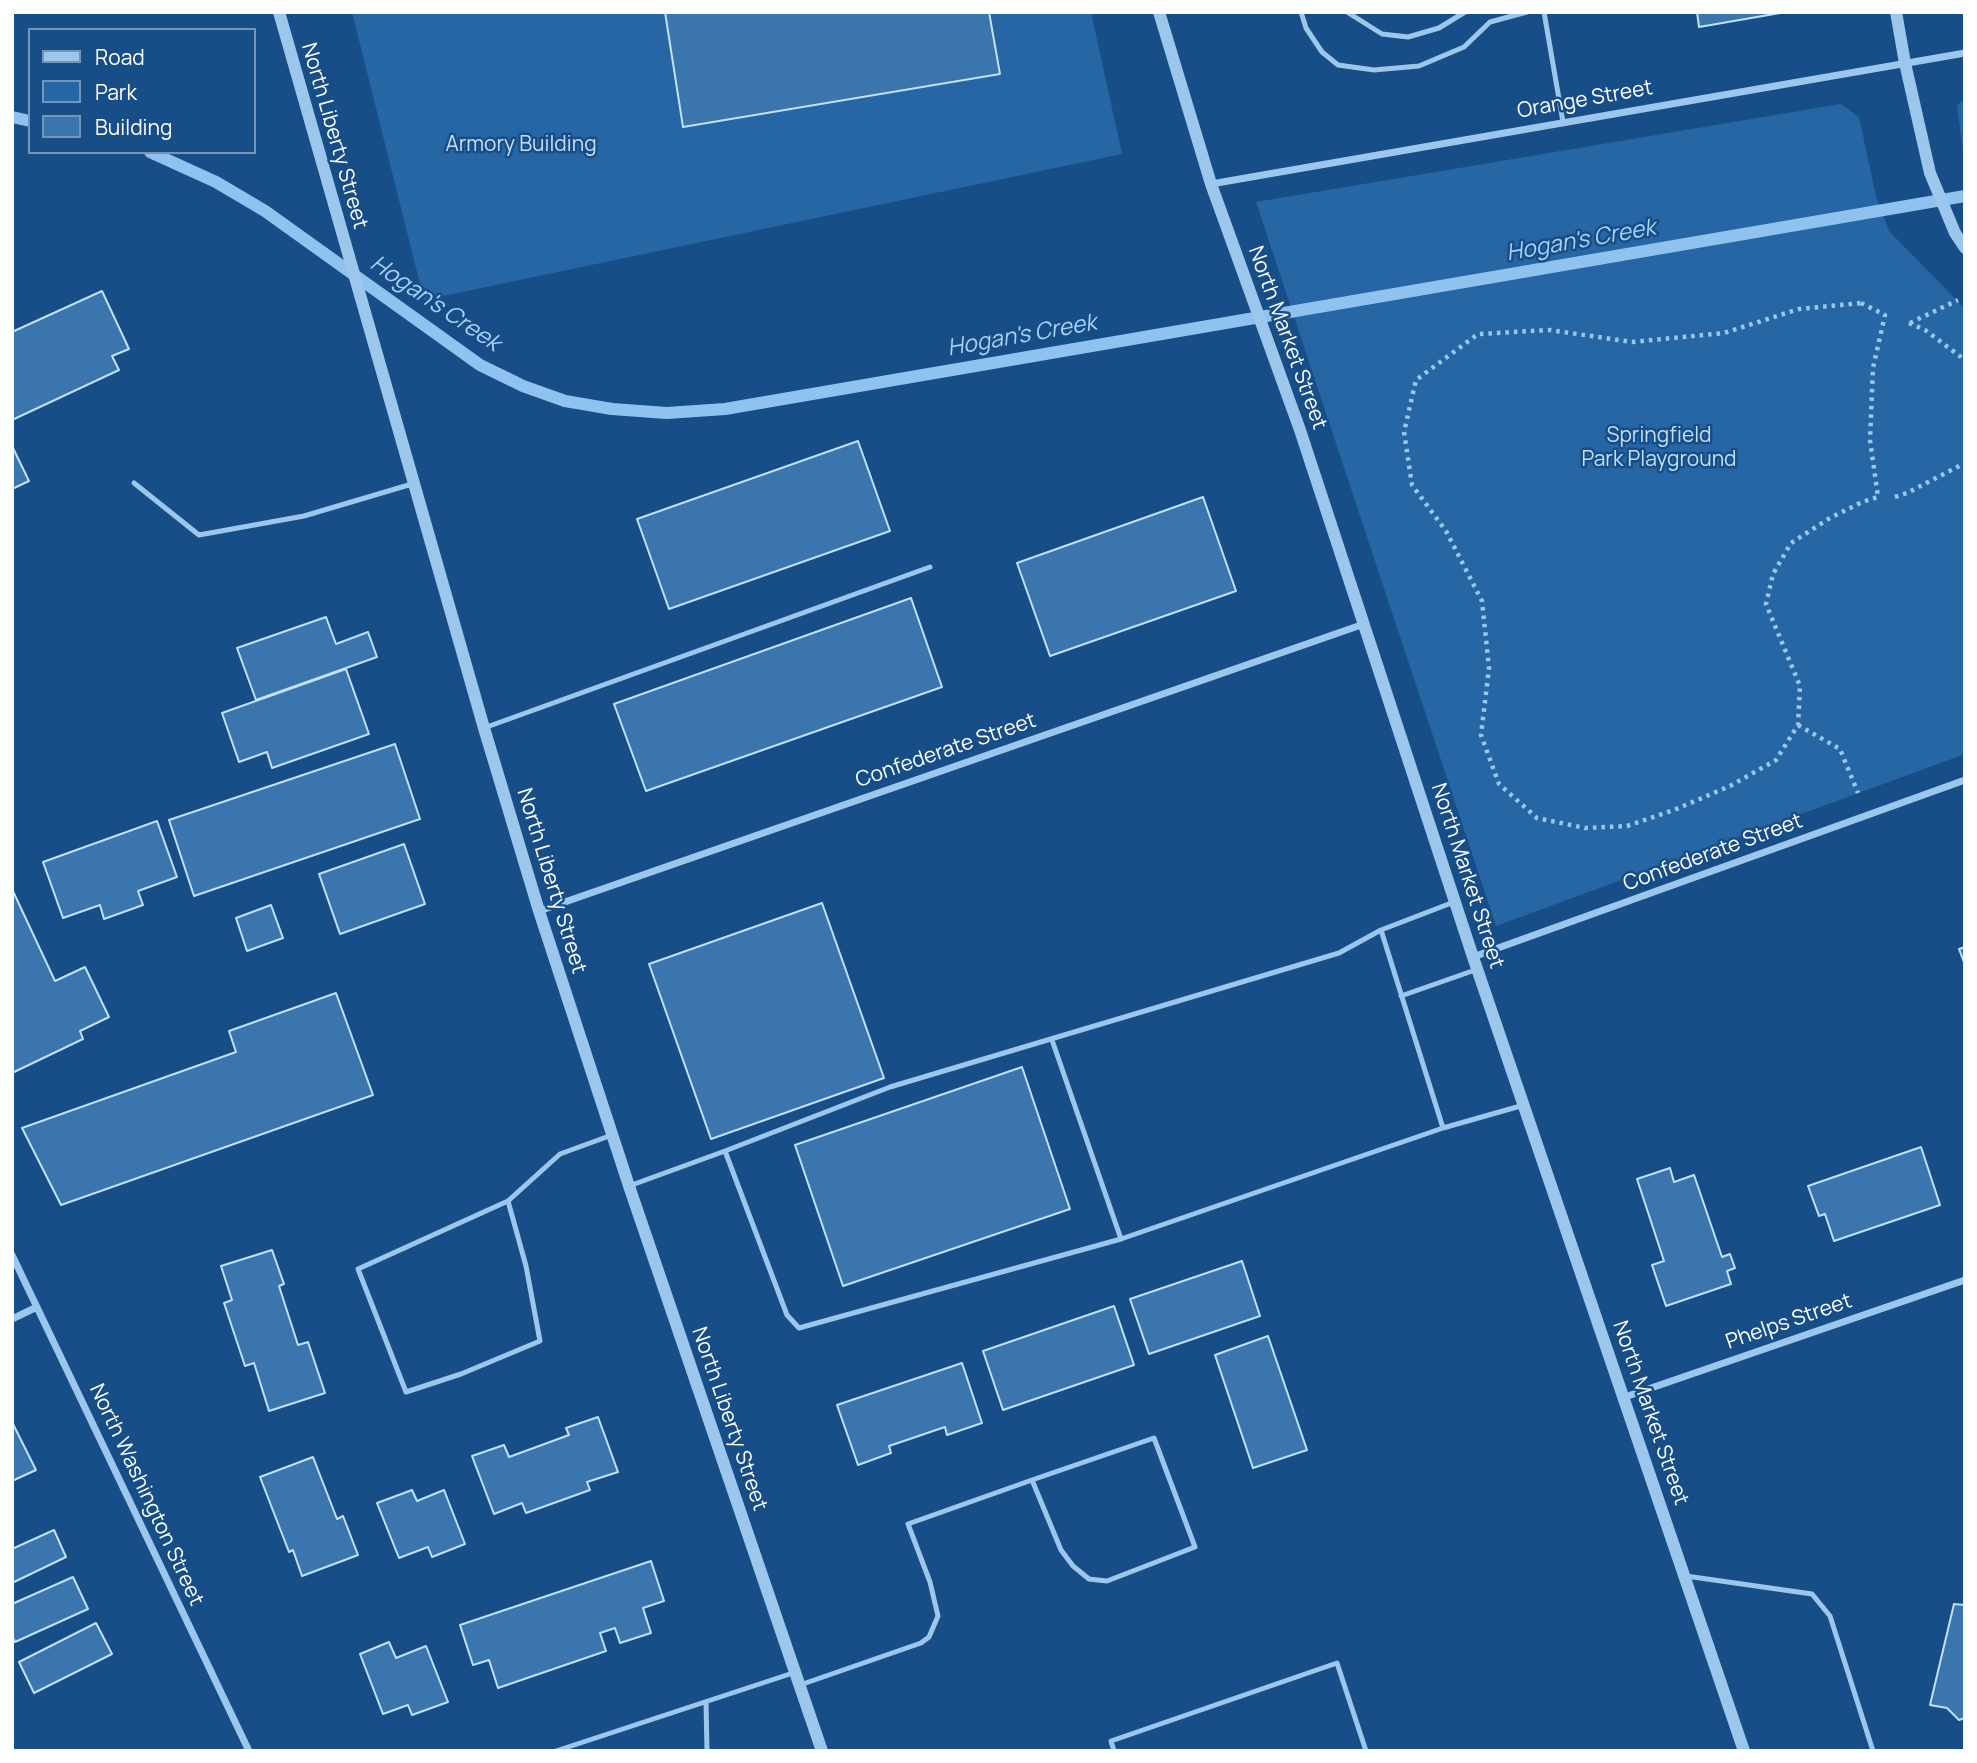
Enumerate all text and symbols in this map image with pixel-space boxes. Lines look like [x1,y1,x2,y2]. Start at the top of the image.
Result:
legend [28,28,256,154]
street label: North Liberty Street [295,40,373,232]
text: Road [95,43,145,71]
street label: Orange Street [1515,76,1655,124]
text: Park [95,78,137,106]
text: Building [95,113,172,141]
park label: Armory Building [445,132,597,158]
water label: Hogan's Creek [1504,214,1658,268]
street label: North Market Street [1242,243,1332,433]
water label: Hogan's Creek [365,250,505,358]
water label: Hogan's Creek [945,309,1099,363]
park label: Springfield Park Playground [1581,423,1737,473]
street label: Confederate Street [853,708,1039,794]
street label: North Market Street [1425,780,1509,972]
street label: North Liberty Street [511,785,591,977]
street label: Confederate Street [1620,809,1806,897]
street label: Phelps Street [1723,1289,1855,1355]
street label: North Market Street [1607,1318,1693,1508]
street label: North Liberty Street [686,1324,772,1514]
street label: North Washington Street [83,1380,209,1610]

